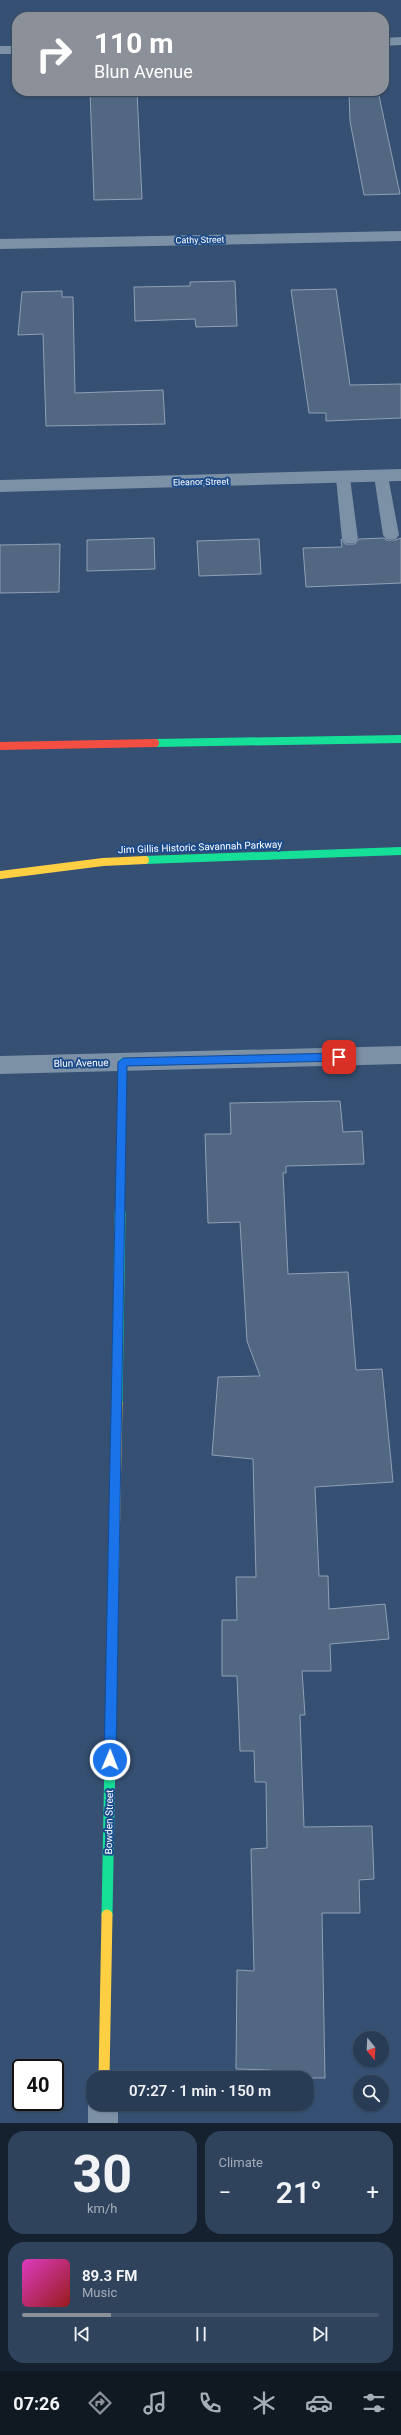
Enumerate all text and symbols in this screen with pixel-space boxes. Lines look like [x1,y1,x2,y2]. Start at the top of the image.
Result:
text: 110 m [94,27,173,60]
icon: right [28,28,80,80]
text: Blun Avenue [94,61,193,82]
street label: Cathy Street [175,235,225,245]
street label: Eleanor Street [173,477,229,487]
street label: Jim Gillis Historic Savannah Parkway [118,839,283,855]
pin [322,1040,356,1074]
icon: arrive [328,1046,350,1068]
street label: Blun Avenue [53,1057,109,1069]
position arrow [89,1739,131,1781]
street label: Bowden Street [103,1790,115,1854]
north arrow [353,2031,389,2067]
map controls [353,2031,389,2111]
speed limit sign: 40 [12,2059,64,2111]
button: search [353,2075,389,2111]
text: 07:27 · 1 min · 150 m [129,2082,271,2100]
text: 30 [72,2144,132,2205]
text: Climate [219,2155,263,2170]
text: 21° [276,2175,322,2210]
text: − [219,2180,231,2205]
text: + [367,2180,379,2205]
text: km/h [87,2201,118,2216]
text: 89.3 FM [82,2267,137,2285]
text: Music [82,2285,117,2300]
icon: previous [71,2323,93,2345]
icon: pause [190,2323,212,2345]
icon: next [309,2323,331,2345]
icon: directions [86,2389,114,2417]
icon: music [141,2389,169,2417]
icon: phone [196,2389,224,2417]
icon: climate [250,2389,278,2417]
icon: car [305,2389,333,2417]
icon: filters [360,2389,388,2417]
text: 07:26 [13,2393,60,2414]

